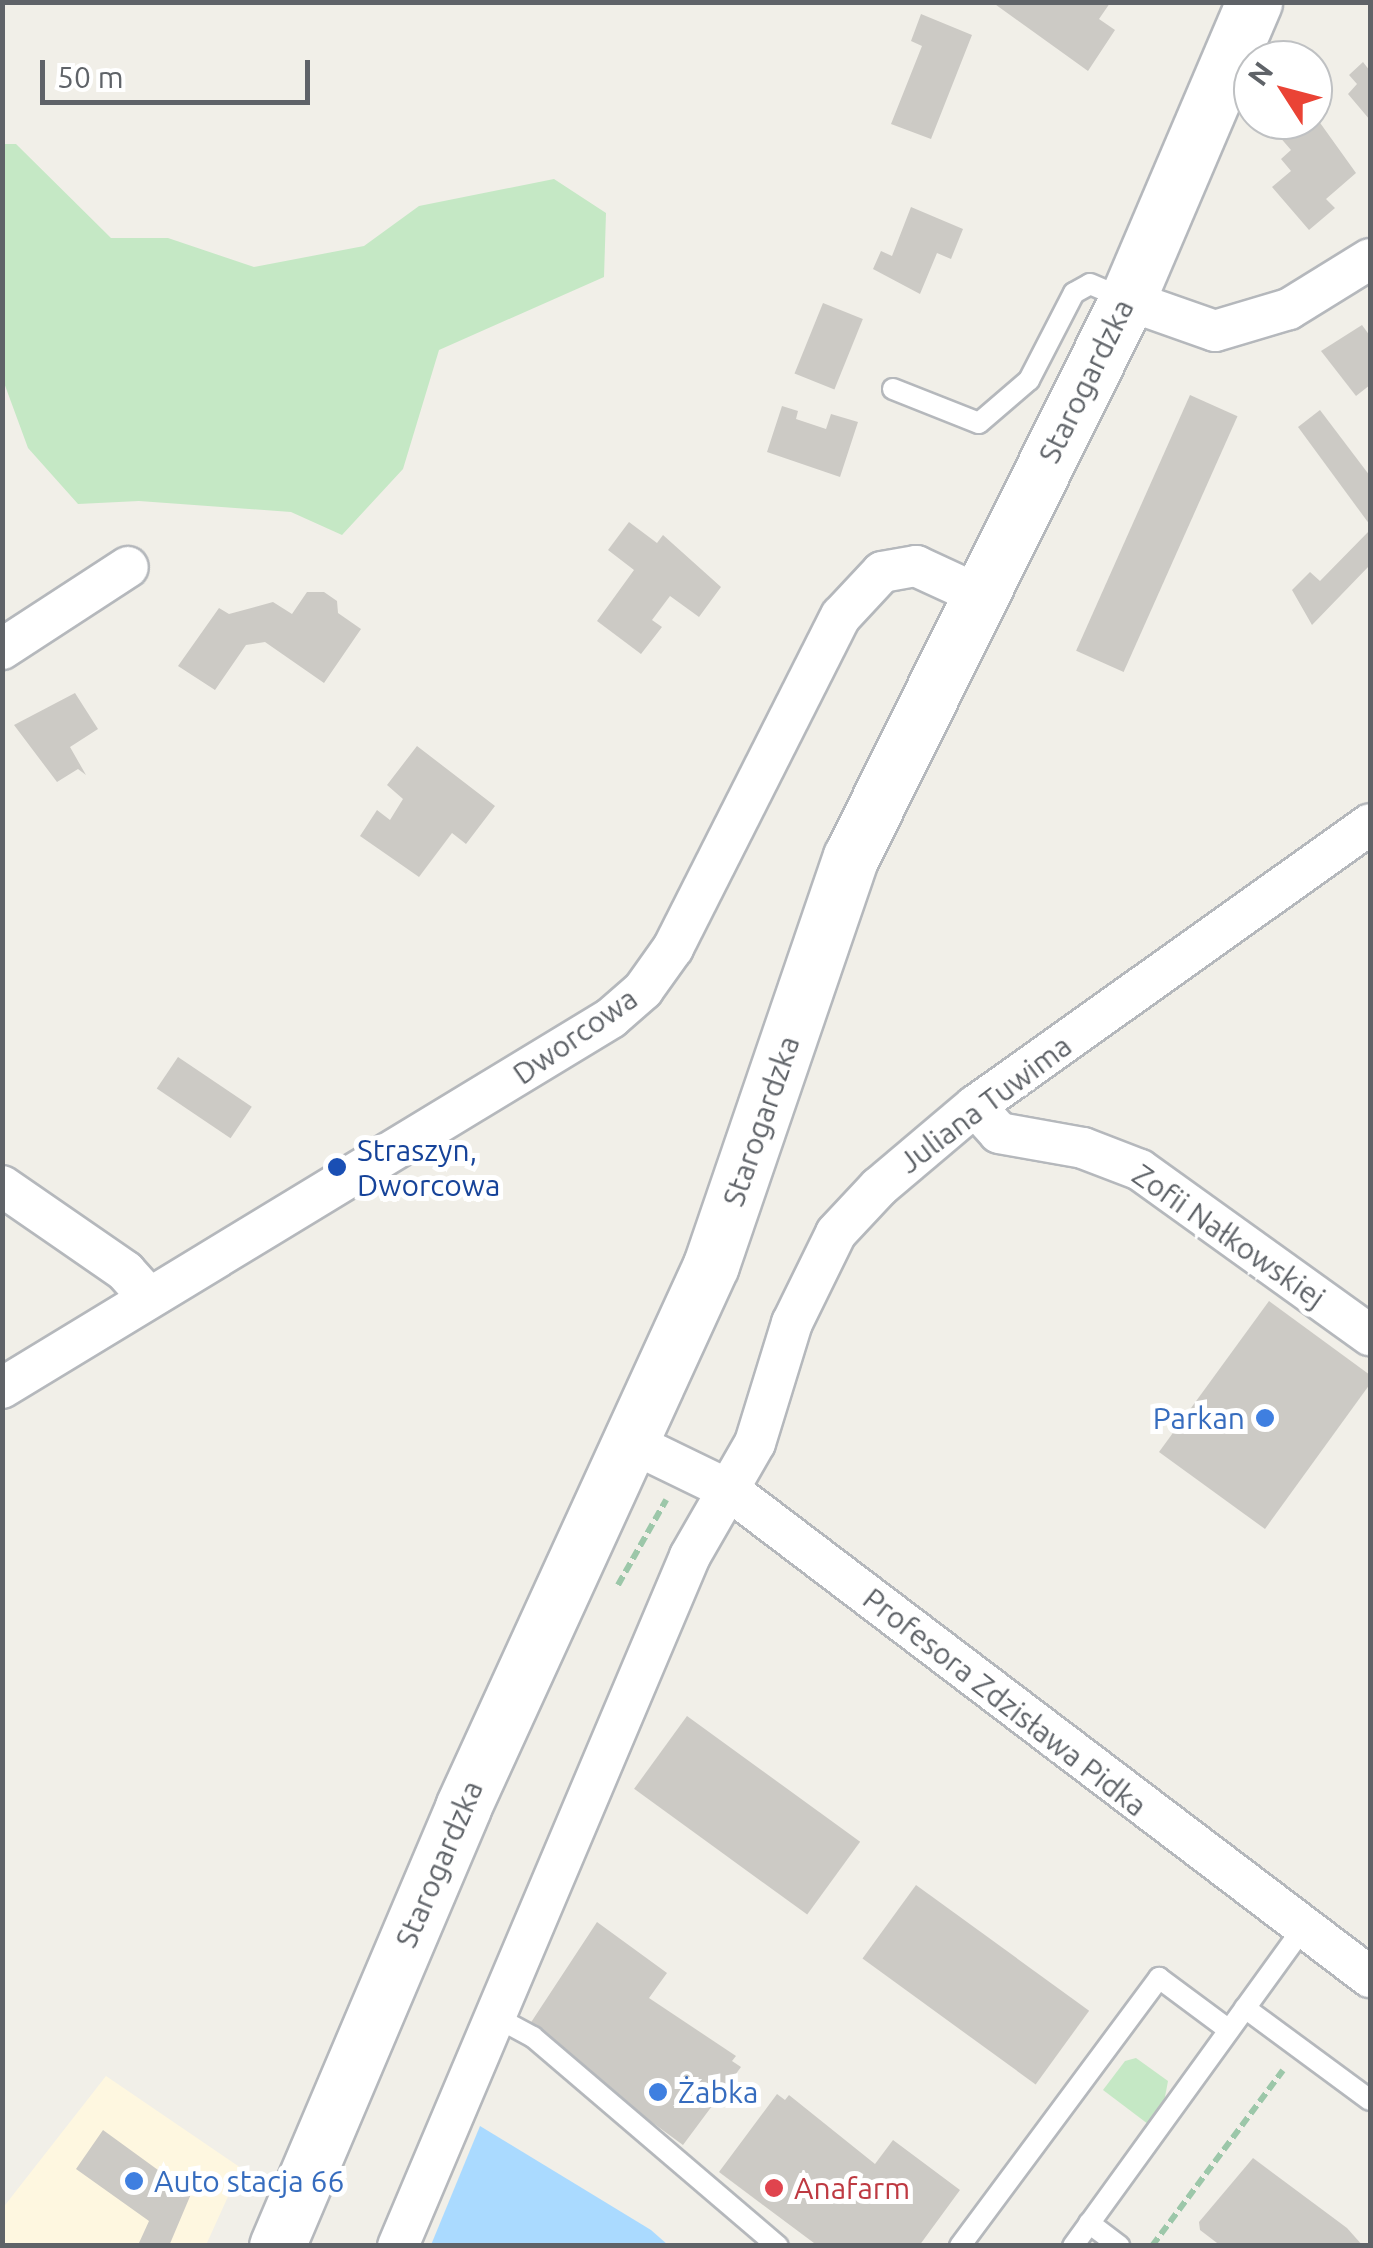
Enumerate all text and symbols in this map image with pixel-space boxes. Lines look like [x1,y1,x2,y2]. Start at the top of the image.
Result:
scale bar [45,40,315,102]
north arrow [1233,40,1333,140]
text: N [1241,56,1279,91]
text: 50 m [57,60,124,94]
street label: Starogardzka [1031,293,1141,469]
street label: Dworcowa [506,980,644,1092]
street label: Juliana Tuwima [892,1027,1078,1181]
street label: Starogardzka [715,1031,807,1211]
place label: Straszyn, Dworcowa [357,1132,500,1202]
marker: Straszyn, Dworcowa [326,1156,348,1178]
street label: Zofii Nałkowskiej [1126,1156,1332,1316]
place label: Parkan [1153,1400,1245,1436]
marker: Parkan [1254,1407,1276,1429]
street label: Profesora Zdzisława Pidka [856,1580,1154,1824]
street label: Starogardzka [388,1775,490,1953]
place label: Żabka [678,2074,759,2110]
marker: Żabka [647,2081,669,2103]
place label: Auto stacja 66 [154,2163,344,2199]
marker: Auto stacja 66 [123,2170,145,2192]
place label: Anafarm [794,2170,910,2206]
marker: Anafarm [763,2177,785,2199]

